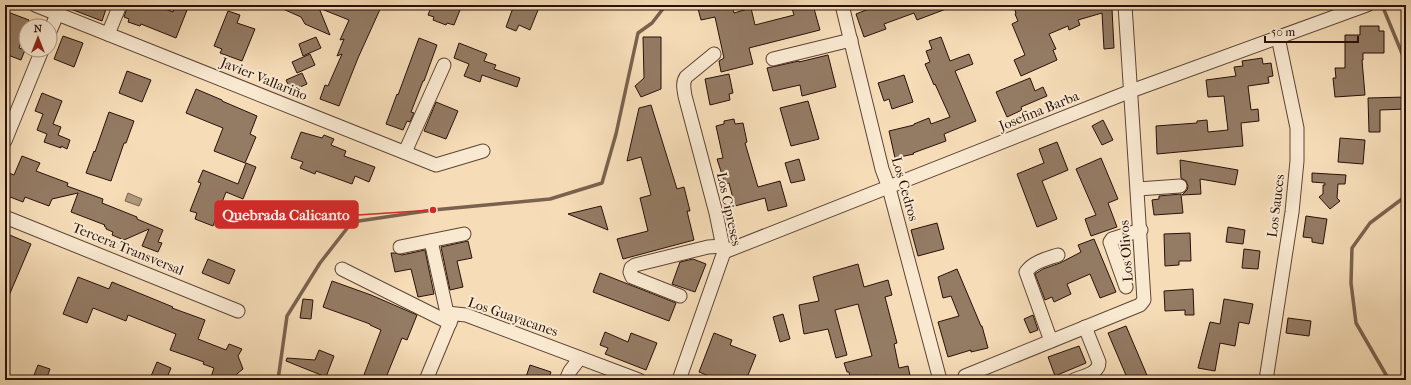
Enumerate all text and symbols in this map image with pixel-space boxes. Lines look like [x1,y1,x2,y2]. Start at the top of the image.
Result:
north arrow [18,18,58,58]
scale bar [1265,18,1358,44]
text: N [34,22,43,35]
text: 50 m [1271,25,1295,39]
street label: Javier Vallariño [217,53,310,104]
street label: Josefina Barba [996,87,1082,135]
street label: Los Cedros [888,155,922,223]
street label: Los Cipreses [713,171,745,247]
street label: Los Sauces [1264,173,1288,239]
callout: Quebrada Calicanto [215,201,358,228]
text: Quebrada Calicanto [222,206,350,224]
street label: Tercera Transversal [70,219,186,279]
street label: Los Olivos [1115,220,1137,282]
street label: Los Guayacanes [466,294,560,340]

